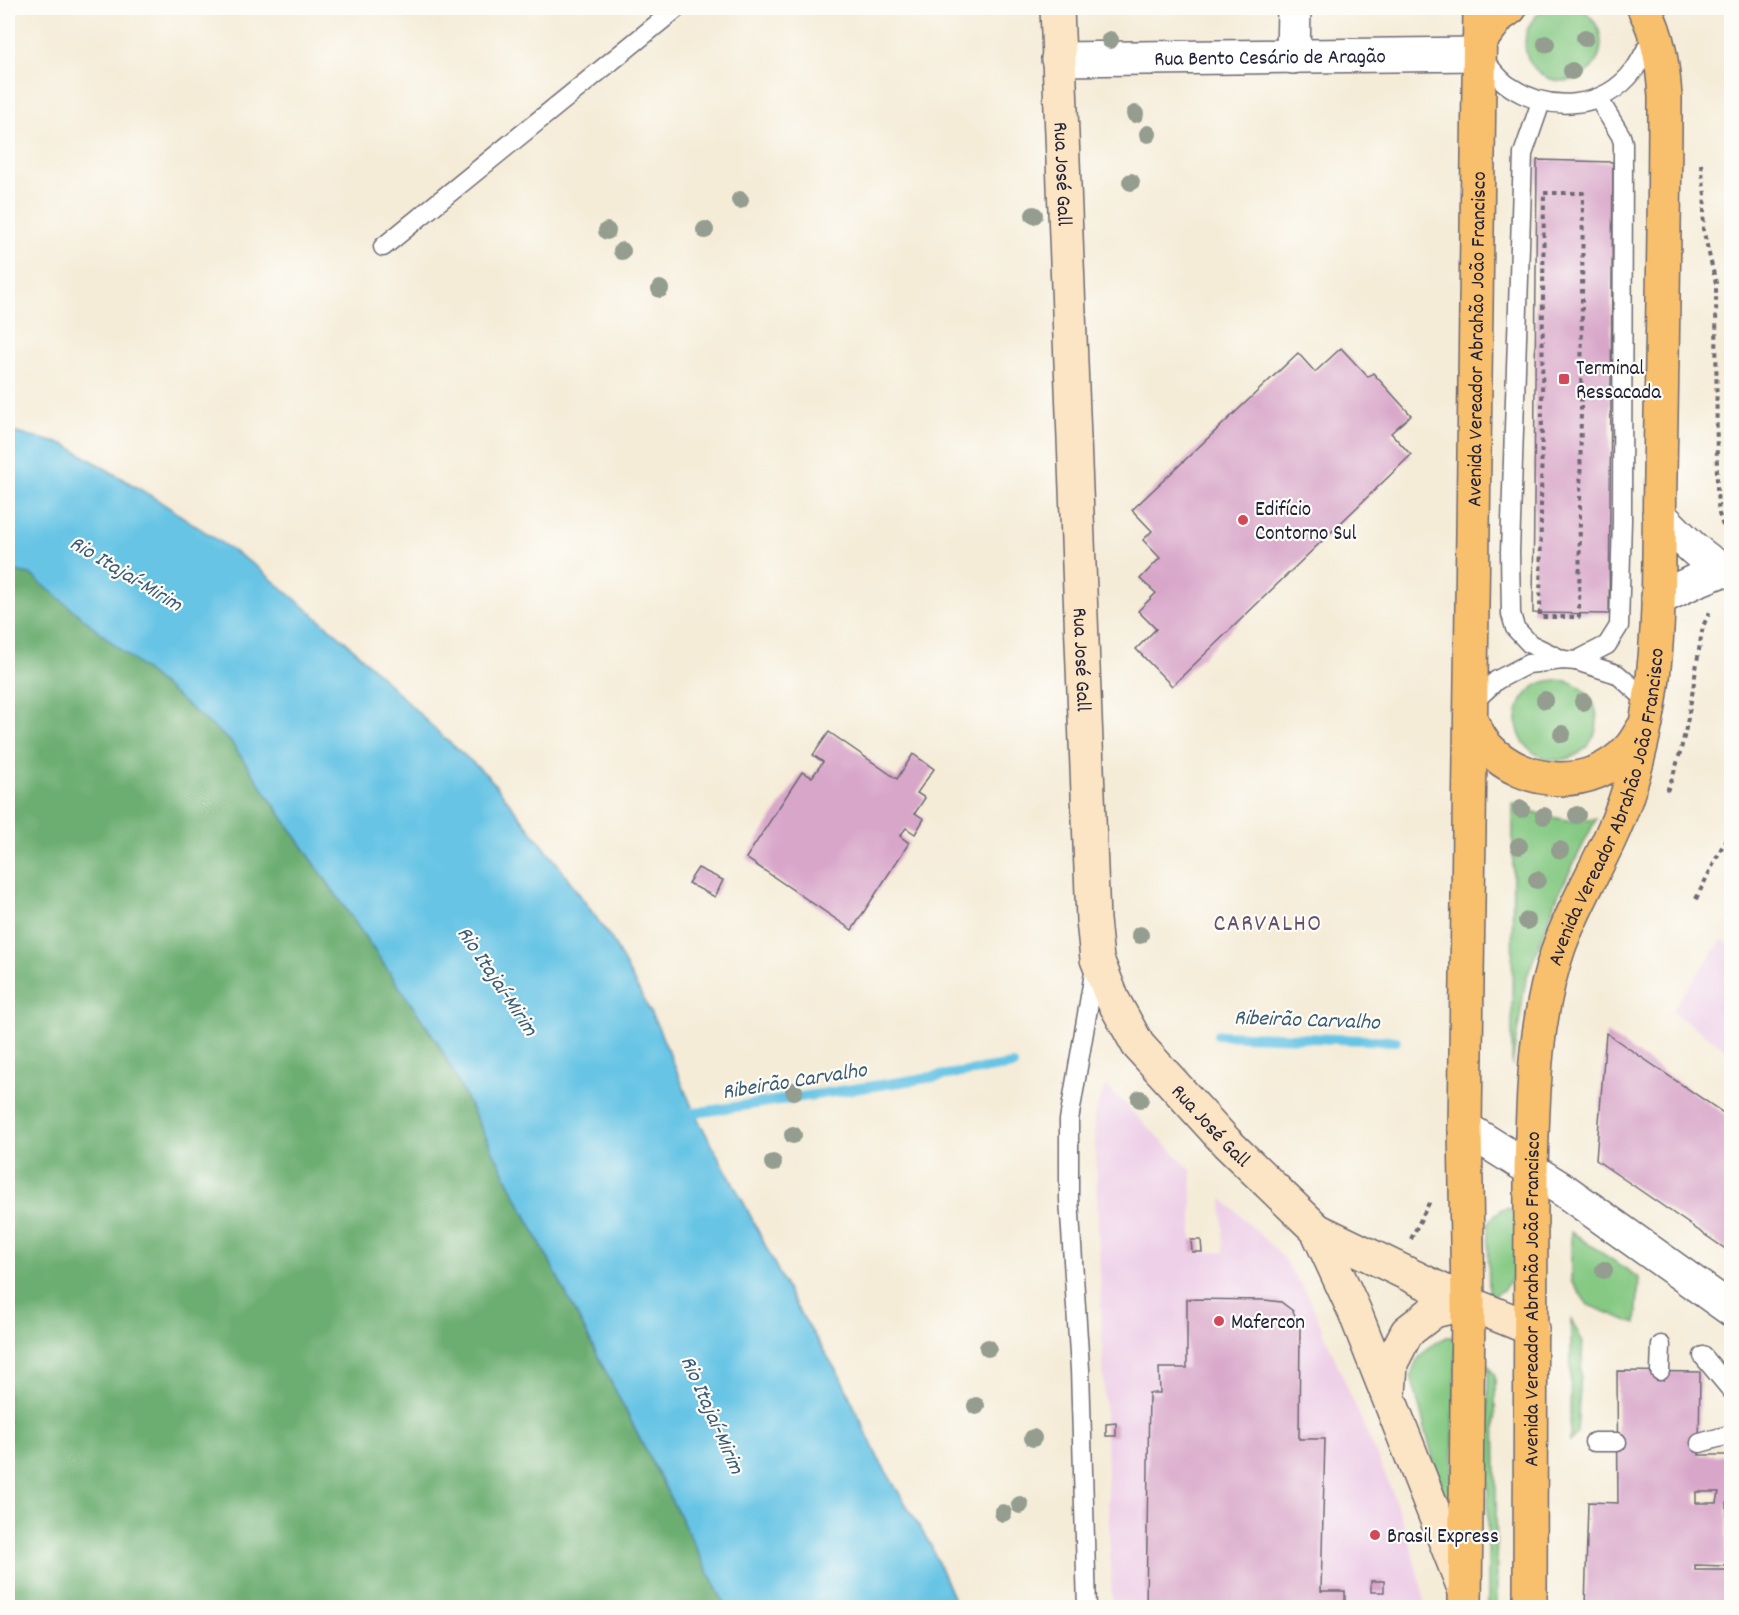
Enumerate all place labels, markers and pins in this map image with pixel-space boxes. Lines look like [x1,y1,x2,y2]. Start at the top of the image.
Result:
place label: Terminal Ressacada [1576,355,1662,409]
marker: Terminal Ressacada [1557,372,1571,386]
place label: Edifício Contorno Sul [1255,496,1356,550]
marker: Edifício Contorno Sul [1236,513,1250,527]
place label: Mafercon [1231,1309,1305,1339]
marker: Mafercon [1212,1314,1226,1328]
place label: Brasil Express [1387,1523,1499,1553]
marker: Brasil Express [1368,1528,1382,1542]

